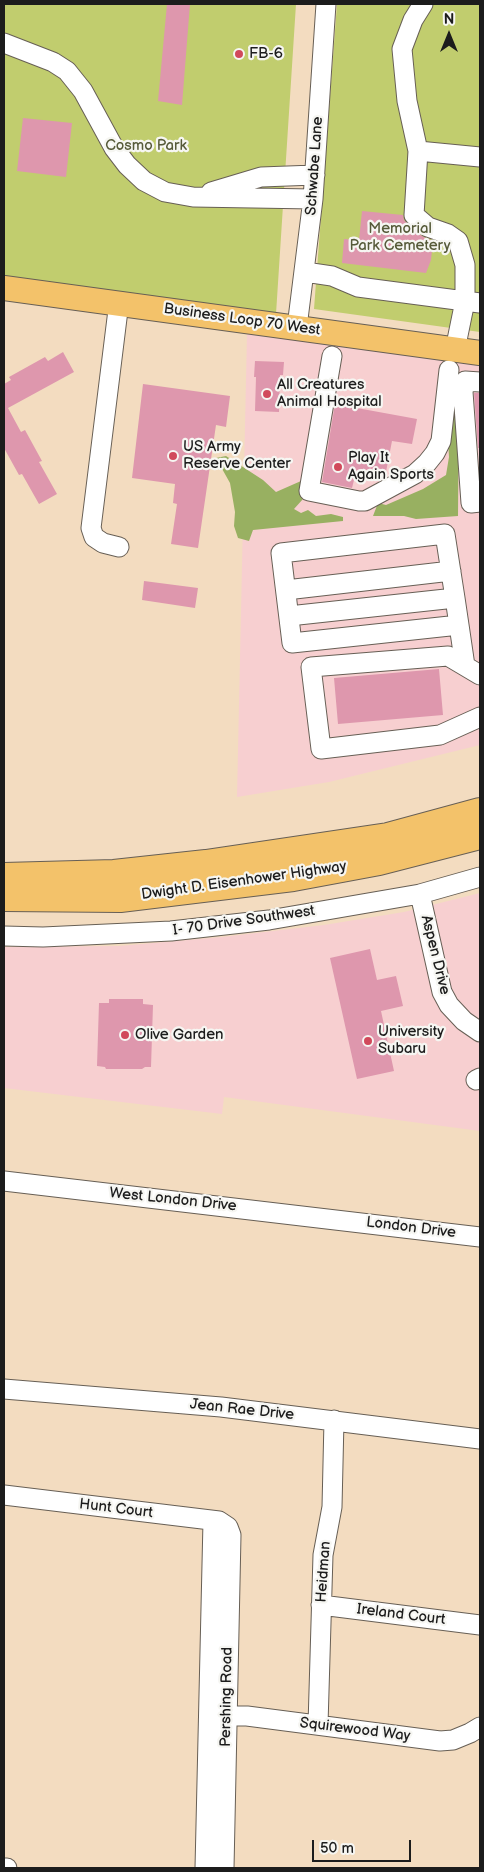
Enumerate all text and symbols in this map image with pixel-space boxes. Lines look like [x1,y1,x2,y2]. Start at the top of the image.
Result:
north arrow [424,10,474,60]
text: N [444,11,454,28]
place label: FB-6 [249,45,283,63]
marker: FB-6 [233,48,245,60]
street label: Schwabe Lane [303,116,327,216]
park label: Cosmo Park [105,137,187,155]
park label: Memorial Park Cemetery [350,220,450,255]
street label: Business Loop 70 West [163,300,321,340]
place label: All Creatures Animal Hospital [277,376,382,411]
marker: All Creatures Animal Hospital [261,388,273,400]
place label: US Army Reserve Center [183,438,291,473]
place label: Play It Again Sports [348,449,434,484]
marker: US Army Reserve Center [167,450,179,462]
marker: Play It Again Sports [332,461,344,473]
street label: Dwight D. Eisenhower Highway [140,858,348,904]
street label: I- 70 Drive Southwest [172,902,316,940]
street label: Aspen Drive [416,913,454,997]
place label: University Subaru [378,1023,444,1058]
place label: Olive Garden [135,1026,224,1044]
marker: Olive Garden [119,1029,131,1041]
marker: University Subaru [362,1035,374,1047]
street label: West London Drive [108,1184,238,1216]
street label: London Drive [365,1214,457,1242]
street label: Jean Rae Drive [189,1396,295,1424]
street label: Hunt Court [78,1496,154,1522]
street label: Heidman [313,1541,335,1603]
street label: Ireland Court [356,1601,446,1629]
street label: Pershing Road [217,1647,237,1747]
street label: Squirewood Way [299,1714,411,1746]
scale bar [314,1830,413,1862]
text: 50 m [320,1839,354,1858]

